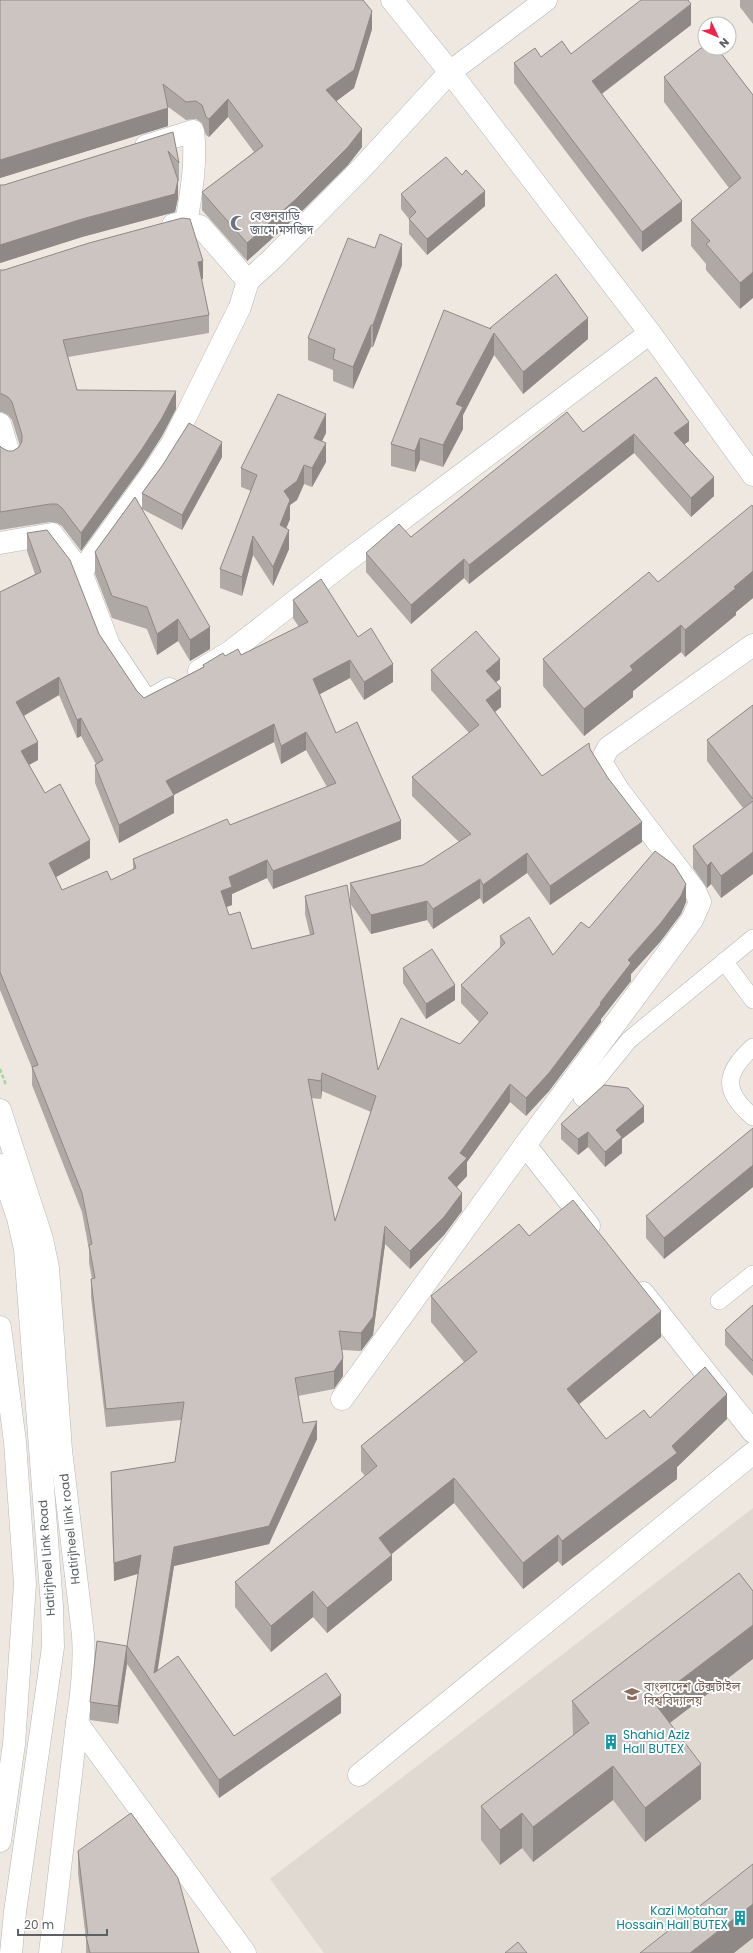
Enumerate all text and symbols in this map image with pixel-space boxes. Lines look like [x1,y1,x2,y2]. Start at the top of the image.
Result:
north arrow [697,16,737,56]
text: N [716,34,733,51]
place label: বেগুনবাড়ি জামে মসজিদ [249,207,314,238]
mosque icon: বেগুনবাড়ি জামে মসজিদ [229,214,247,232]
street label: Hatirjheel link road [55,1473,84,1585]
street label: Hatirjheel Link Road [34,1499,59,1617]
place label: বাংলাদেশ টেক্সটাইল বিশ্ববিদ্যালয় [643,1678,741,1709]
school or university icon: বাংলাদেশ টেক্সটাইল বিশ্ববিদ্যালয় [623,1685,641,1703]
place label: Shahid Aziz Hall BUTEX [623,1726,690,1757]
building icon: Shahid Aziz Hall BUTEX [602,1733,620,1751]
place label: Kazi Motahar Hossain Hall BUTEX [616,1902,729,1933]
building icon: Kazi Motahar Hossain Hall BUTEX [731,1909,749,1927]
scale bar [18,1911,107,1937]
text: 20 m [24,1916,54,1933]

